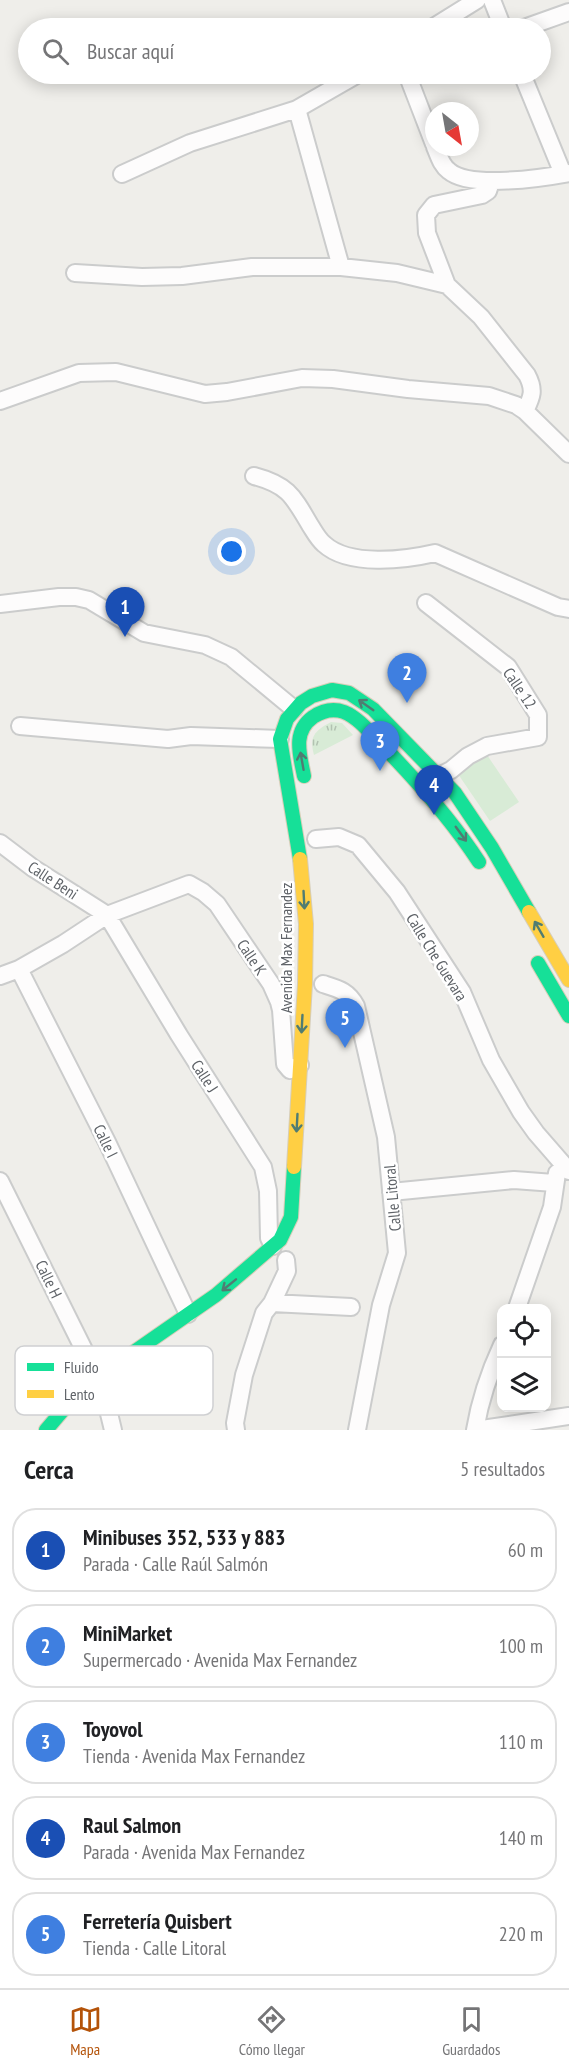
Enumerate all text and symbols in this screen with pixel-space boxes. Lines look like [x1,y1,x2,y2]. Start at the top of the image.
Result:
search box [18,18,551,84]
icon: search [39,35,72,68]
text: Buscar aquí [87,37,174,65]
north arrow [425,102,479,156]
your location [217,537,246,566]
pin: 1 [106,588,144,637]
pin: 2 [388,654,426,703]
street label: Calle 12 [499,664,541,712]
one-way arrow [359,699,375,711]
pin: 3 [360,722,400,771]
one-way arrow [296,752,307,771]
pin: 4 [414,766,454,815]
one-way arrow [455,825,467,841]
street label: Calle Beni [24,856,82,904]
street label: Avenida Max Fernandez [276,883,296,1013]
one-way arrow [299,889,310,909]
street label: Calle Che Guevara [402,909,472,1005]
one-way arrow [533,921,545,938]
street label: Calle K [233,935,271,979]
pin: 5 [326,998,364,1048]
one-way arrow [297,1014,308,1034]
street label: Calle J [187,1056,223,1096]
one-way arrow [291,1113,302,1133]
street label: Calle I [89,1121,123,1161]
street label: Calle Litoral [379,1164,405,1232]
street label: Calle H [31,1257,67,1301]
one-way arrow [221,1278,237,1291]
map controls [497,1304,551,1412]
button: locate [497,1304,551,1358]
legend [15,1346,213,1415]
text: Fluido [64,1357,99,1377]
button: layers [497,1358,551,1412]
text: Lento [64,1384,95,1404]
text: Cerca [24,1453,74,1486]
text: 5 resultados [460,1456,545,1482]
text: Minibuses 352, 533 y 883 [83,1523,286,1551]
text: 1 [41,1537,50,1563]
text: 60 m [508,1537,543,1563]
text: Parada · Calle Raúl Salmón [83,1551,268,1577]
text: MiniMarket [83,1619,172,1647]
text: 2 [41,1633,50,1659]
text: 100 m [499,1633,543,1659]
text: Supermercado · Avenida Max Fernandez [83,1647,357,1673]
text: Toyovol [83,1715,143,1743]
text: 3 [41,1729,50,1755]
text: 110 m [499,1729,543,1755]
text: Tienda · Avenida Max Fernandez [83,1743,305,1769]
text: Raul Salmon [83,1811,181,1839]
text: 4 [41,1825,50,1851]
text: 140 m [499,1825,543,1851]
text: Parada · Avenida Max Fernandez [83,1839,305,1865]
text: Ferretería Quisbert [83,1907,232,1935]
text: 5 [41,1921,50,1947]
text: 220 m [499,1921,543,1947]
text: Tienda · Calle Litoral [83,1935,226,1961]
tab: Mapa [69,2003,102,2059]
tab: Cómo llegar [239,2003,305,2059]
tab: Guardados [442,2003,500,2059]

